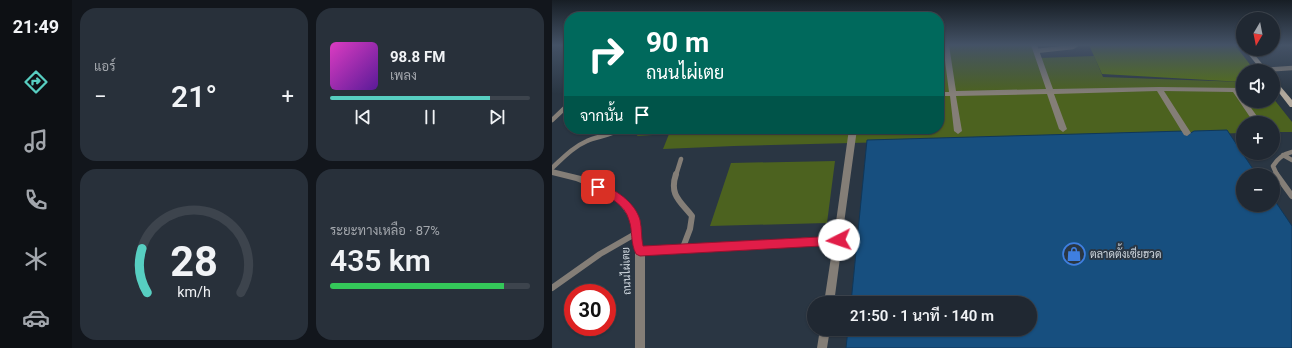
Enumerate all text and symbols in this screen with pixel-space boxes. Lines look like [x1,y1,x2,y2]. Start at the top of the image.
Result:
north arrow [1236,12,1280,56]
map controls [1236,12,1280,212]
text: 21:49 [13,16,59,37]
text: 90 m [646,26,709,59]
icon: right [580,28,632,80]
text: 98.8 FM [390,48,445,66]
text: แอร์ [94,59,115,74]
text: ถนนไผ่เตย [646,62,724,83]
button: sound [1236,64,1280,108]
icon: directions [22,68,50,96]
text: เพลง [390,68,417,83]
text: 21° [171,79,217,114]
text: − [94,84,107,109]
text: + [282,84,294,109]
icon: arrive [631,104,653,126]
icon: previous [352,106,374,128]
icon: pause [419,106,441,128]
icon: next [486,106,508,128]
text: จากนั้น [580,107,623,125]
button: + [1236,116,1280,160]
icon: music [22,127,50,155]
button: − [1236,168,1280,212]
pin [581,170,615,204]
icon: arrive [587,176,609,198]
icon: phone [22,186,50,214]
position arrow [818,219,860,261]
text: ระยะทางเหลือ · 87% [330,223,440,238]
text: 28 [170,236,218,285]
shop icon: ตลาดตั้งเซียฮวด [1061,241,1087,267]
text: 435 km [330,243,431,278]
place label: ตลาดตั้งเซียฮวด [1090,243,1161,261]
icon: climate [22,245,50,273]
street label: ถนนไผ่เตย [617,247,634,295]
text: km/h [177,283,211,299]
speed limit sign: 30 [564,284,616,336]
icon: car [22,304,50,332]
text: 21:50 · 1 นาที · 140 m [850,307,994,325]

